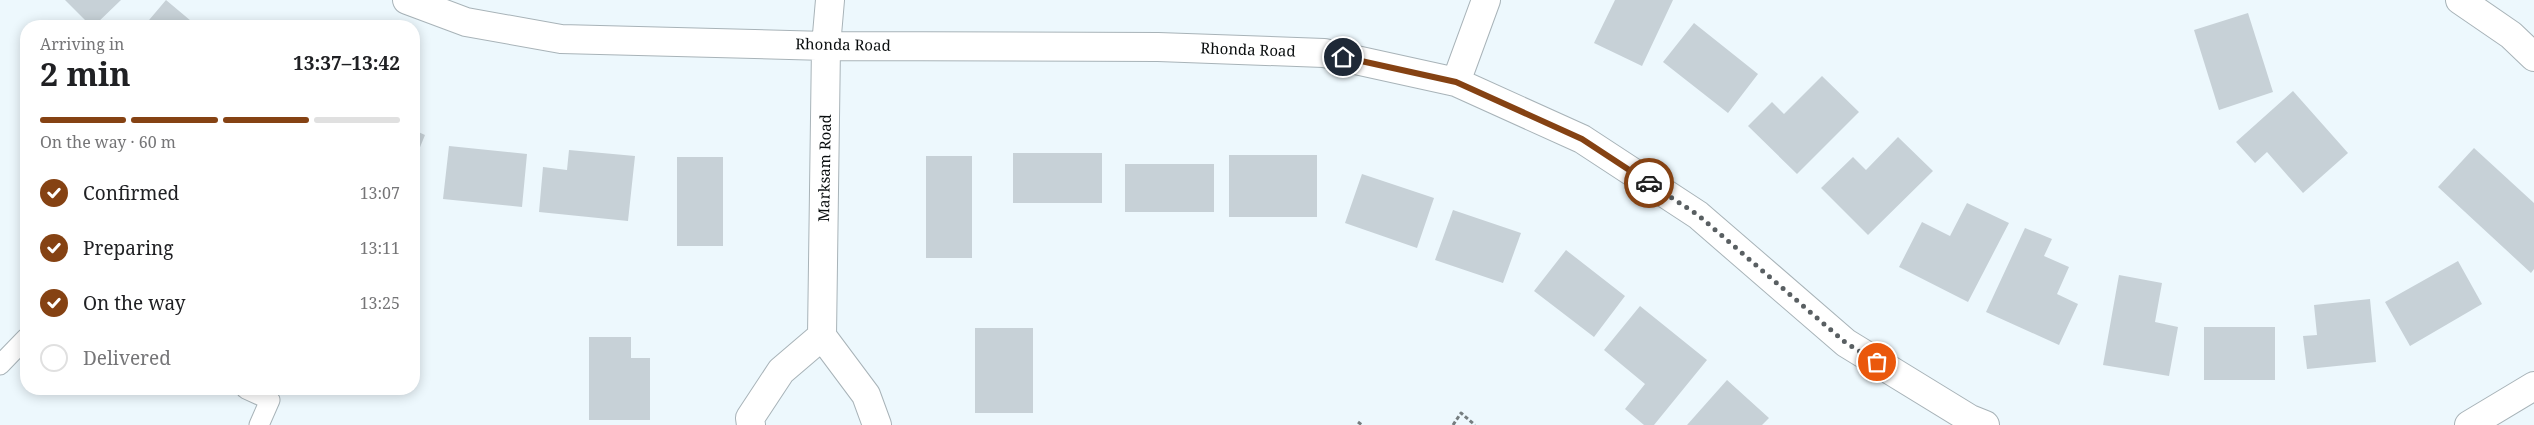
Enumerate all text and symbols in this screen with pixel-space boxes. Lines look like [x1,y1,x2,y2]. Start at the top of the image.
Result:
text: Arriving in [40,33,124,55]
street label: Rhonda Road [795,33,891,55]
pin [1322,36,1364,78]
street label: Rhonda Road [1200,37,1296,61]
icon: home [1329,43,1357,71]
text: 13:37–13:42 [293,50,400,76]
text: 2 min [40,52,131,95]
street label: Marksam Road [813,114,835,222]
text: On the way · 60 m [40,131,176,153]
courier [1624,158,1674,208]
icon: car [1635,169,1663,197]
icon: check [40,179,68,207]
text: Confirmed [83,180,179,206]
text: 13:07 [360,182,400,204]
icon: check [40,234,68,262]
text: Preparing [83,235,173,261]
text: 13:11 [360,237,400,259]
icon: check [40,289,68,317]
text: On the way [83,290,186,316]
text: 13:25 [360,292,400,314]
pin [1856,341,1898,383]
text: Delivered [83,345,171,371]
icon: bag [1863,348,1891,376]

